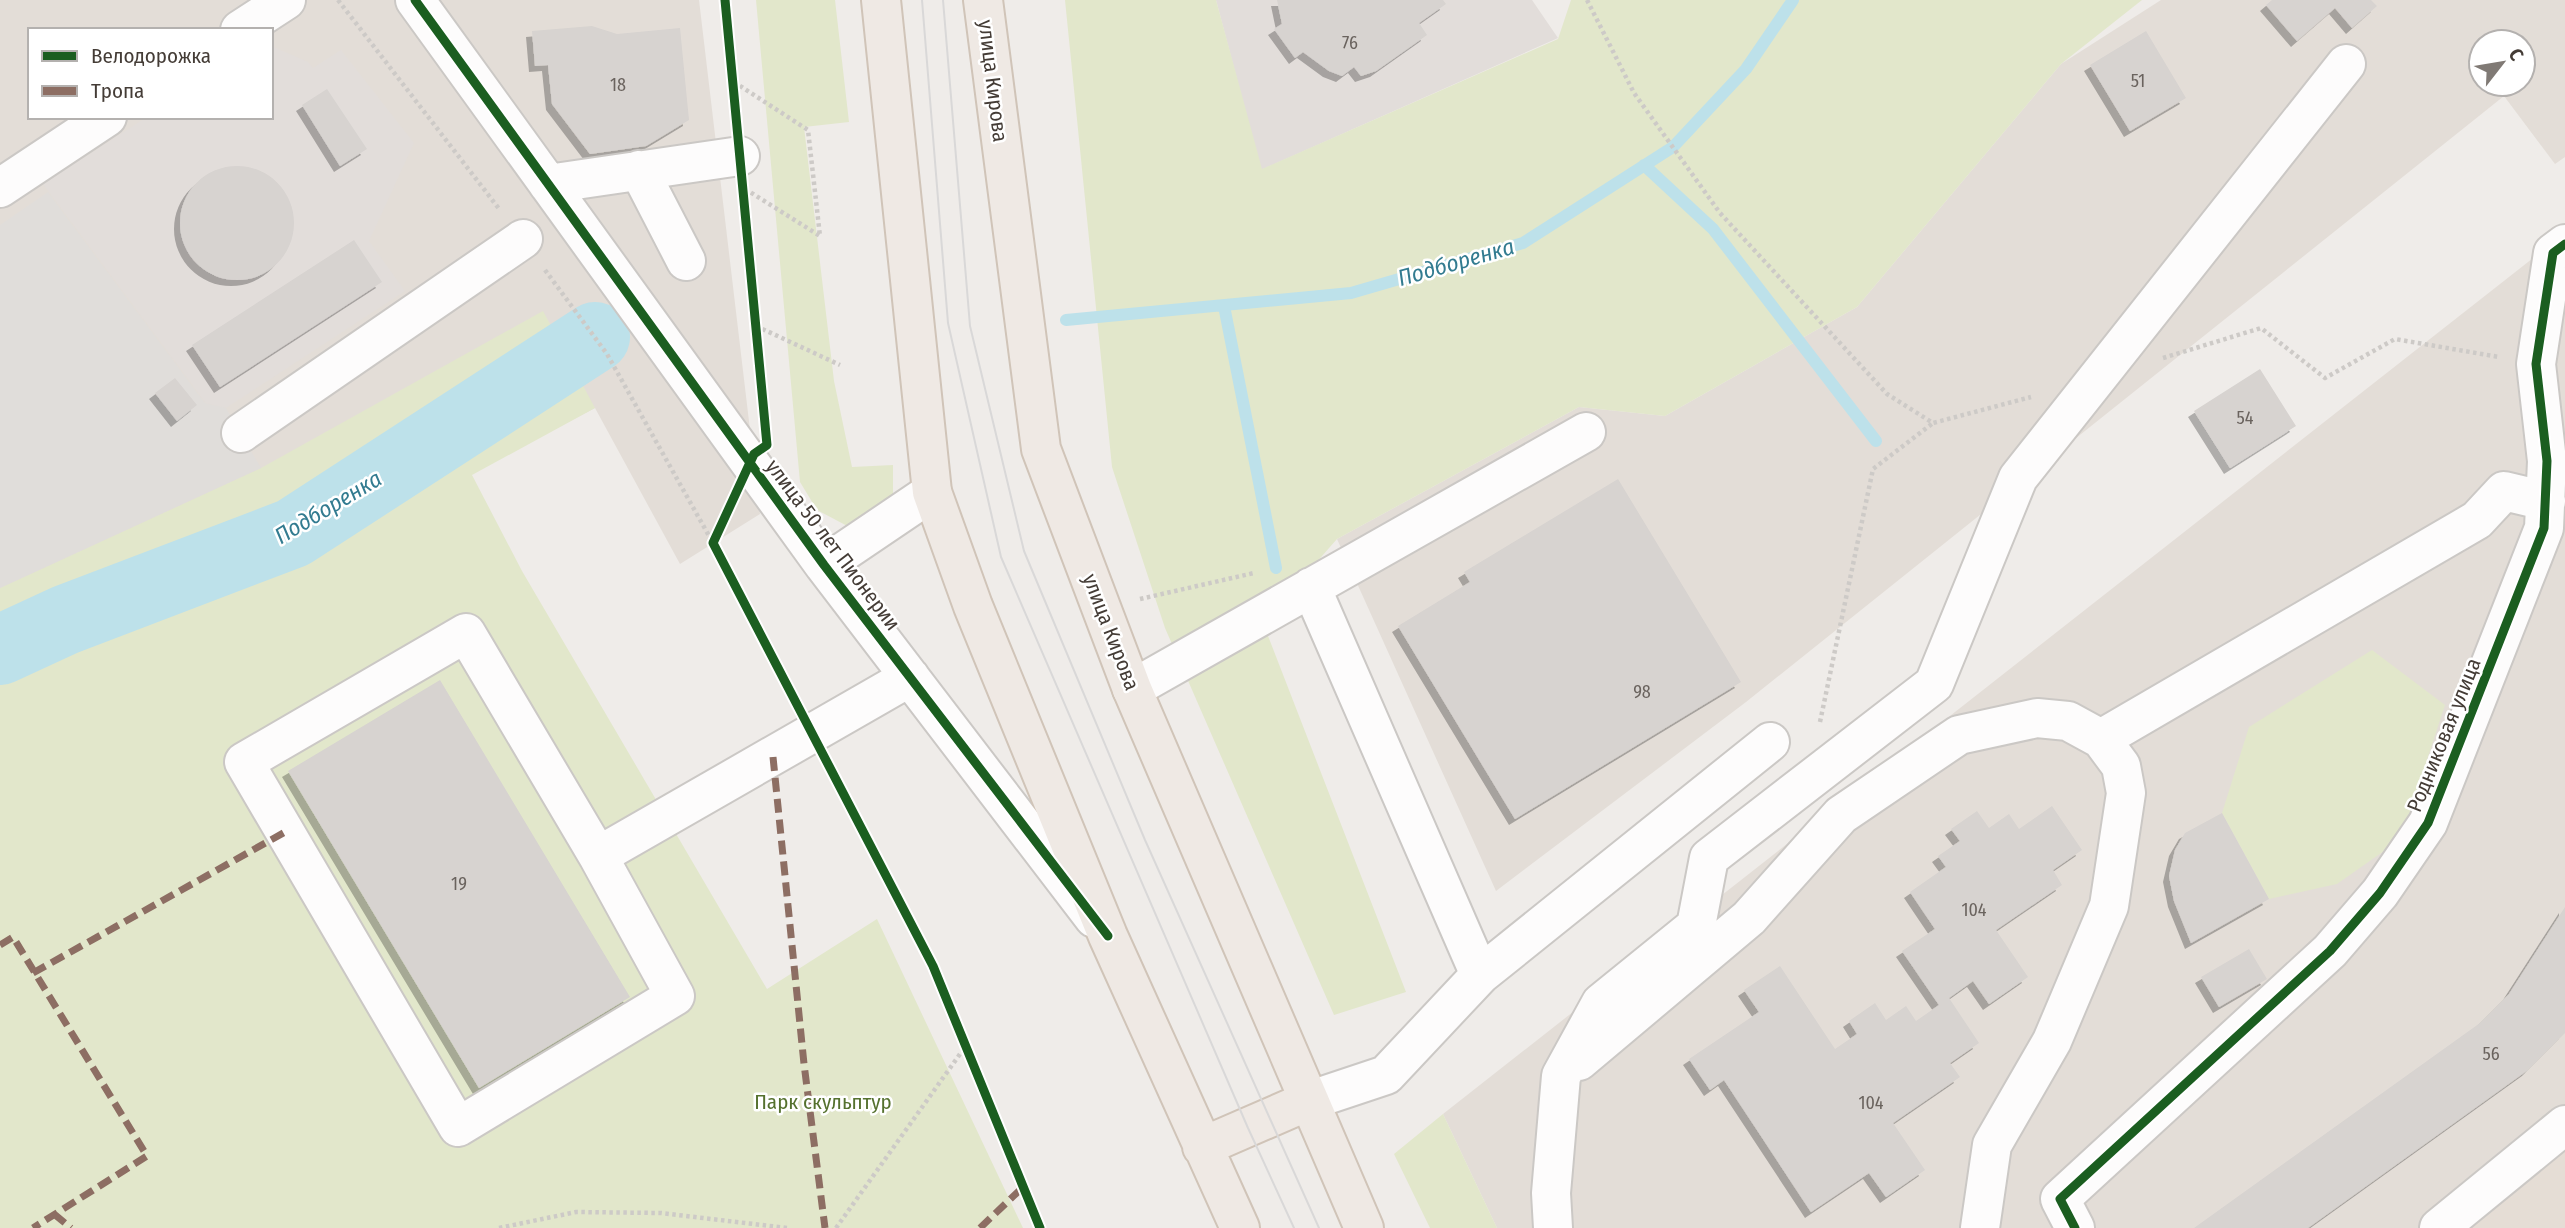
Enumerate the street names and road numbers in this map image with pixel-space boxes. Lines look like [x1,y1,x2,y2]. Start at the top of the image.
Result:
street label: улица Кирова [973,18,1013,144]
street label: улица 50 лет Пионерии [760,454,906,636]
street label: улица Кирова [1077,570,1145,694]
street label: Родниковая улица [2401,654,2487,816]

